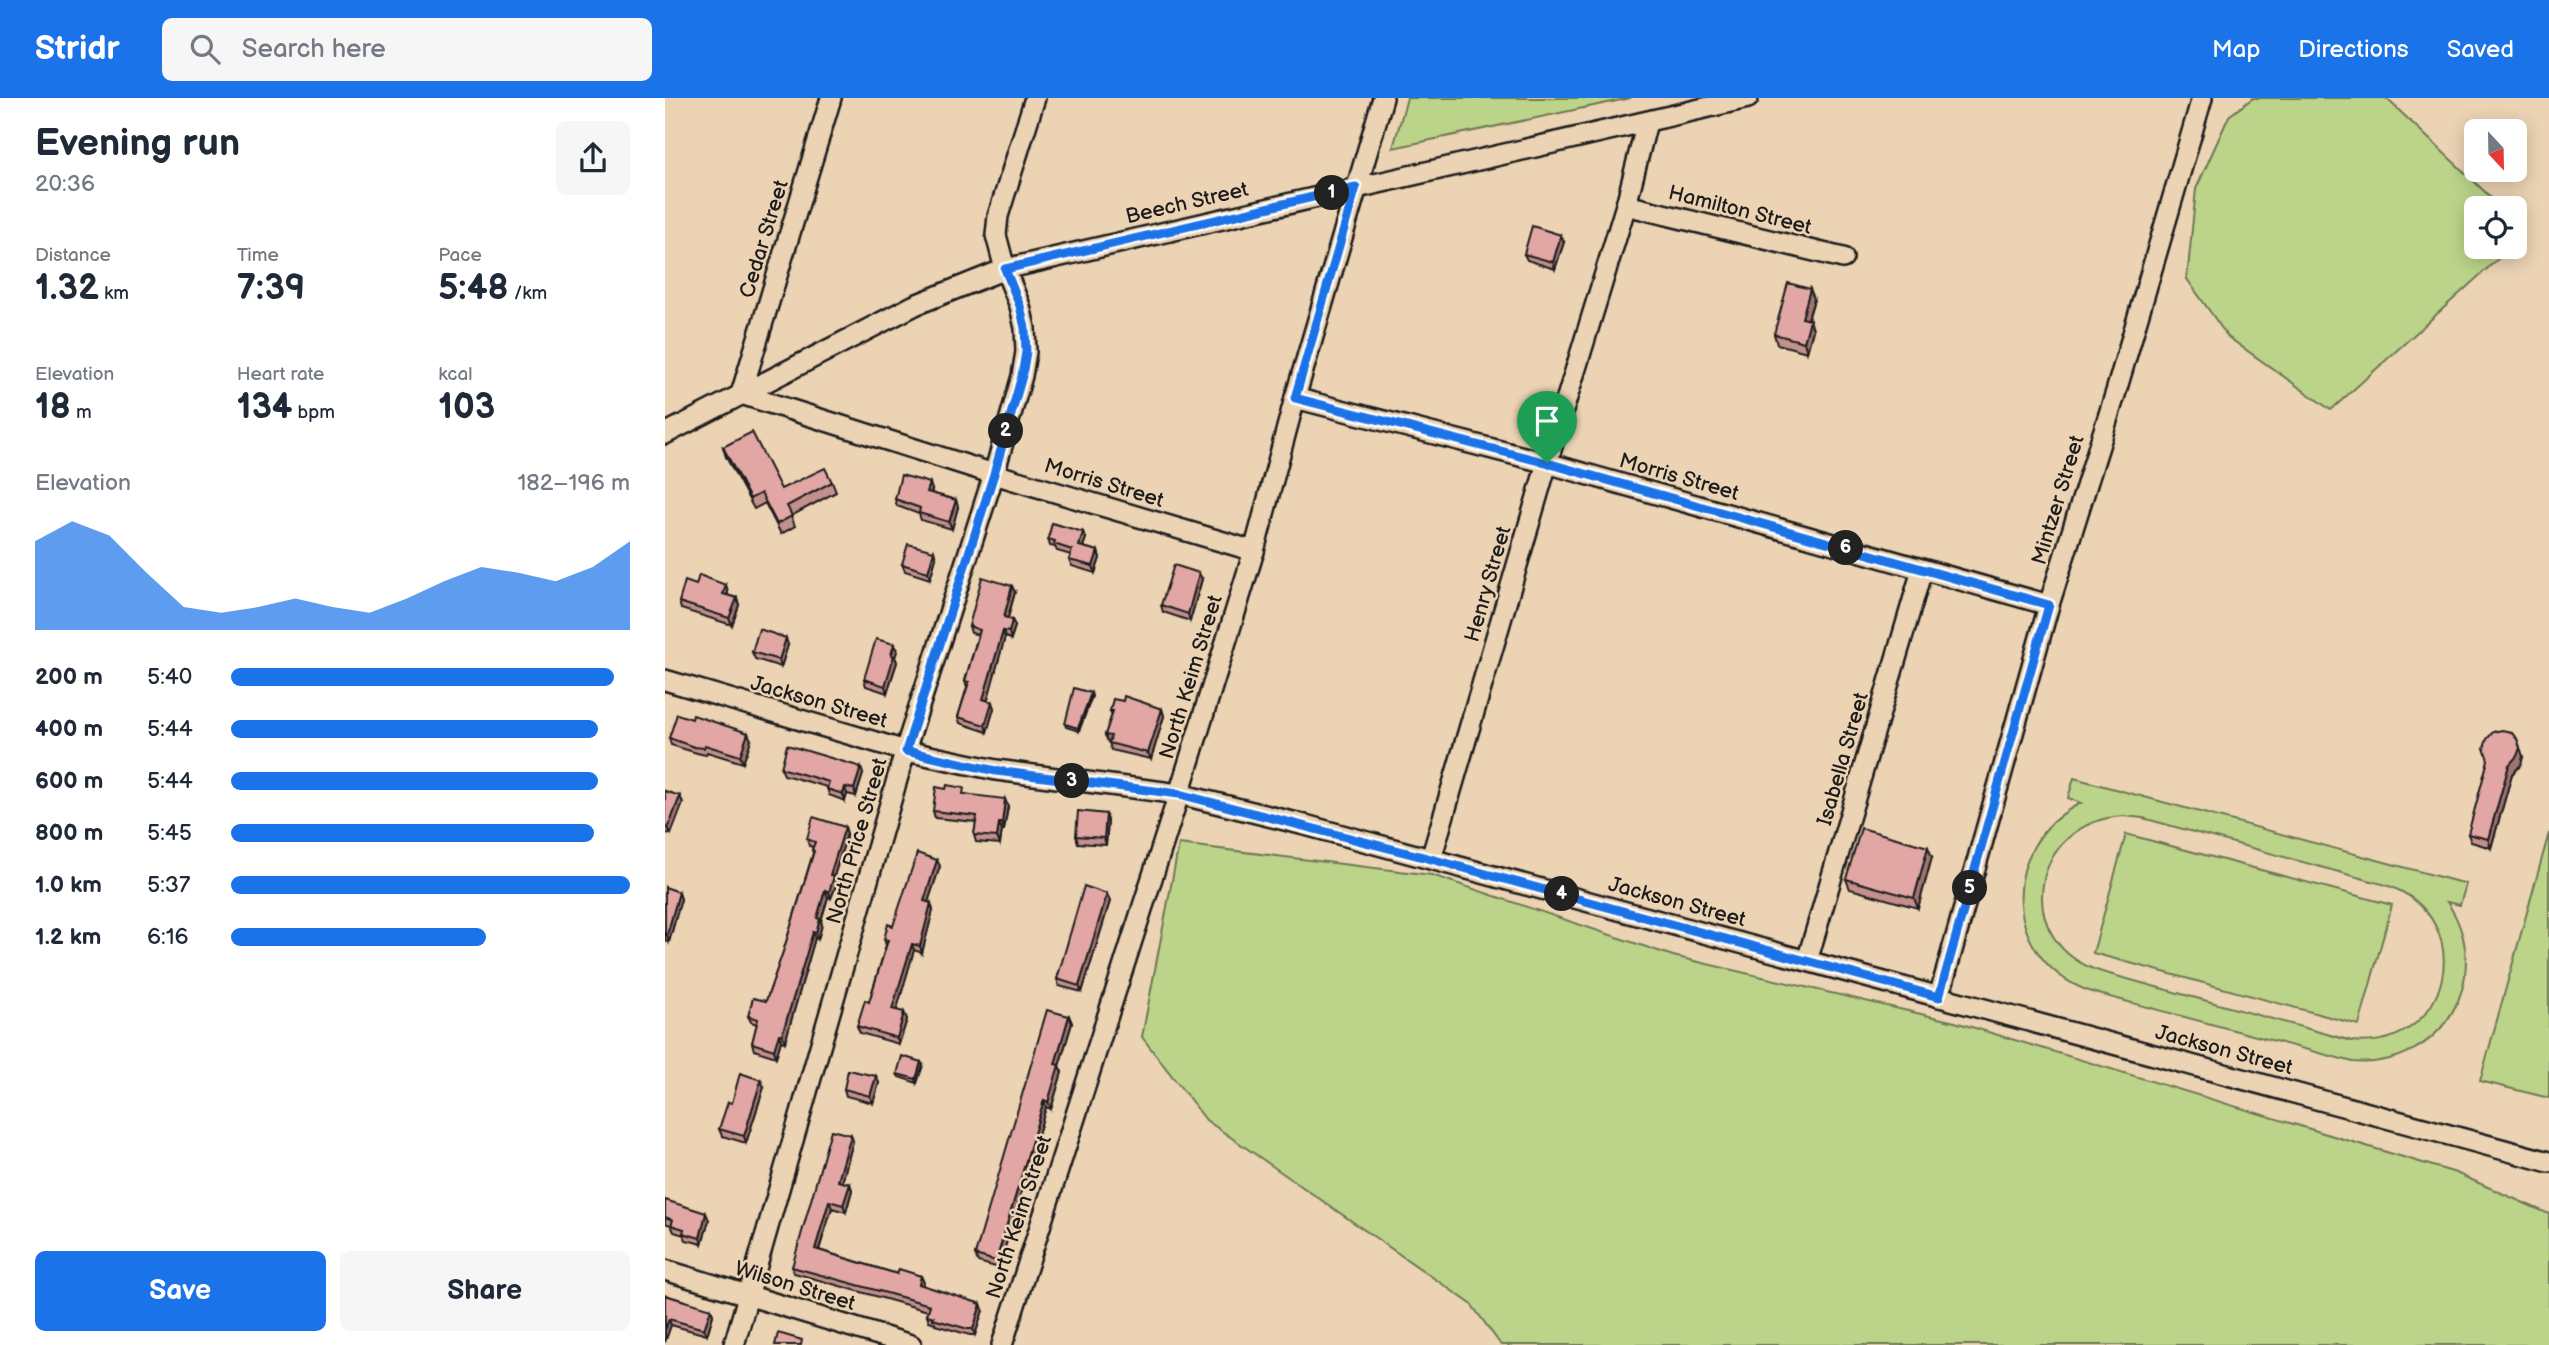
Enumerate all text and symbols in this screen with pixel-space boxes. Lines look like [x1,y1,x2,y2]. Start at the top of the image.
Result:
search box [162,18,652,81]
text: Stridr [35,29,120,69]
icon: search [186,30,224,68]
text: Search here [242,34,386,65]
text: Map [2212,35,2260,64]
text: Directions [2298,35,2409,64]
text: Saved [2447,35,2514,64]
north arrow [2464,119,2527,182]
map controls [2464,119,2527,259]
text: Evening run [35,121,240,166]
button: share [556,121,630,195]
text: 20:36 [35,170,95,198]
pin: 1 [1315,176,1349,210]
street label: Cedar Street [734,177,794,301]
street label: Beech Street [1123,177,1251,229]
street label: Hamilton Street [1666,180,1815,240]
text: 1 [1328,181,1336,204]
button: locate [2464,196,2527,259]
text: Distance [35,244,111,267]
text: Time [237,244,279,267]
text: Pace [438,244,482,267]
text: 1.32 [35,267,99,310]
text: 7:39 [237,267,305,310]
text: 5:48 [438,267,509,310]
text: km [99,282,129,305]
text: /km [509,282,547,305]
text: Elevation [35,363,114,386]
text: Heart rate [237,363,324,386]
text: kcal [438,363,472,386]
text: 18 [35,386,71,429]
text: 134 [237,386,292,429]
text: 103 [438,386,495,429]
pin [1517,391,1577,463]
text: m [71,401,92,424]
text: bpm [292,401,335,424]
icon: arrive [1528,402,1566,440]
pin: 2 [989,414,1023,448]
text: 2 [1000,419,1011,442]
street label: Mintzer Street [2026,432,2090,568]
street label: Morris Street [1616,448,1742,506]
street label: Morris Street [1041,453,1167,513]
text: Elevation [35,469,131,497]
text: 182–196 m [517,469,630,497]
street label: Henry Street [1460,523,1517,645]
pin: 6 [1829,531,1863,566]
text: 6 [1840,536,1851,559]
street label: North Keim Street [1154,591,1228,762]
text: 200 m [35,663,103,691]
text: 5:40 [147,663,192,691]
street label: Jackson Street [748,671,891,734]
street label: Isabella Street [1812,689,1874,828]
text: 400 m [35,715,103,743]
text: 5:44 [147,715,193,743]
street label: North Price Street [821,755,893,927]
pin: 3 [1055,764,1089,798]
text: 600 m [35,767,103,795]
text: 5:44 [147,767,193,795]
text: 3 [1066,769,1077,792]
text: 800 m [35,819,103,847]
text: 5:45 [147,819,192,847]
pin: 5 [1953,870,1987,906]
text: 1.0 km [35,871,102,899]
text: 5:37 [147,871,190,899]
street label: Jackson Street [1606,872,1749,932]
pin: 4 [1545,876,1579,912]
text: 5 [1964,876,1975,899]
text: 4 [1556,882,1567,905]
text: 1.2 km [35,923,101,951]
text: 6:16 [147,923,189,951]
street label: Jackson Street [2153,1020,2296,1080]
street label: North Keim Street [981,1132,1057,1302]
button: Save [35,1251,326,1331]
button: Share [340,1251,630,1331]
street label: Wilson Street [732,1256,859,1316]

